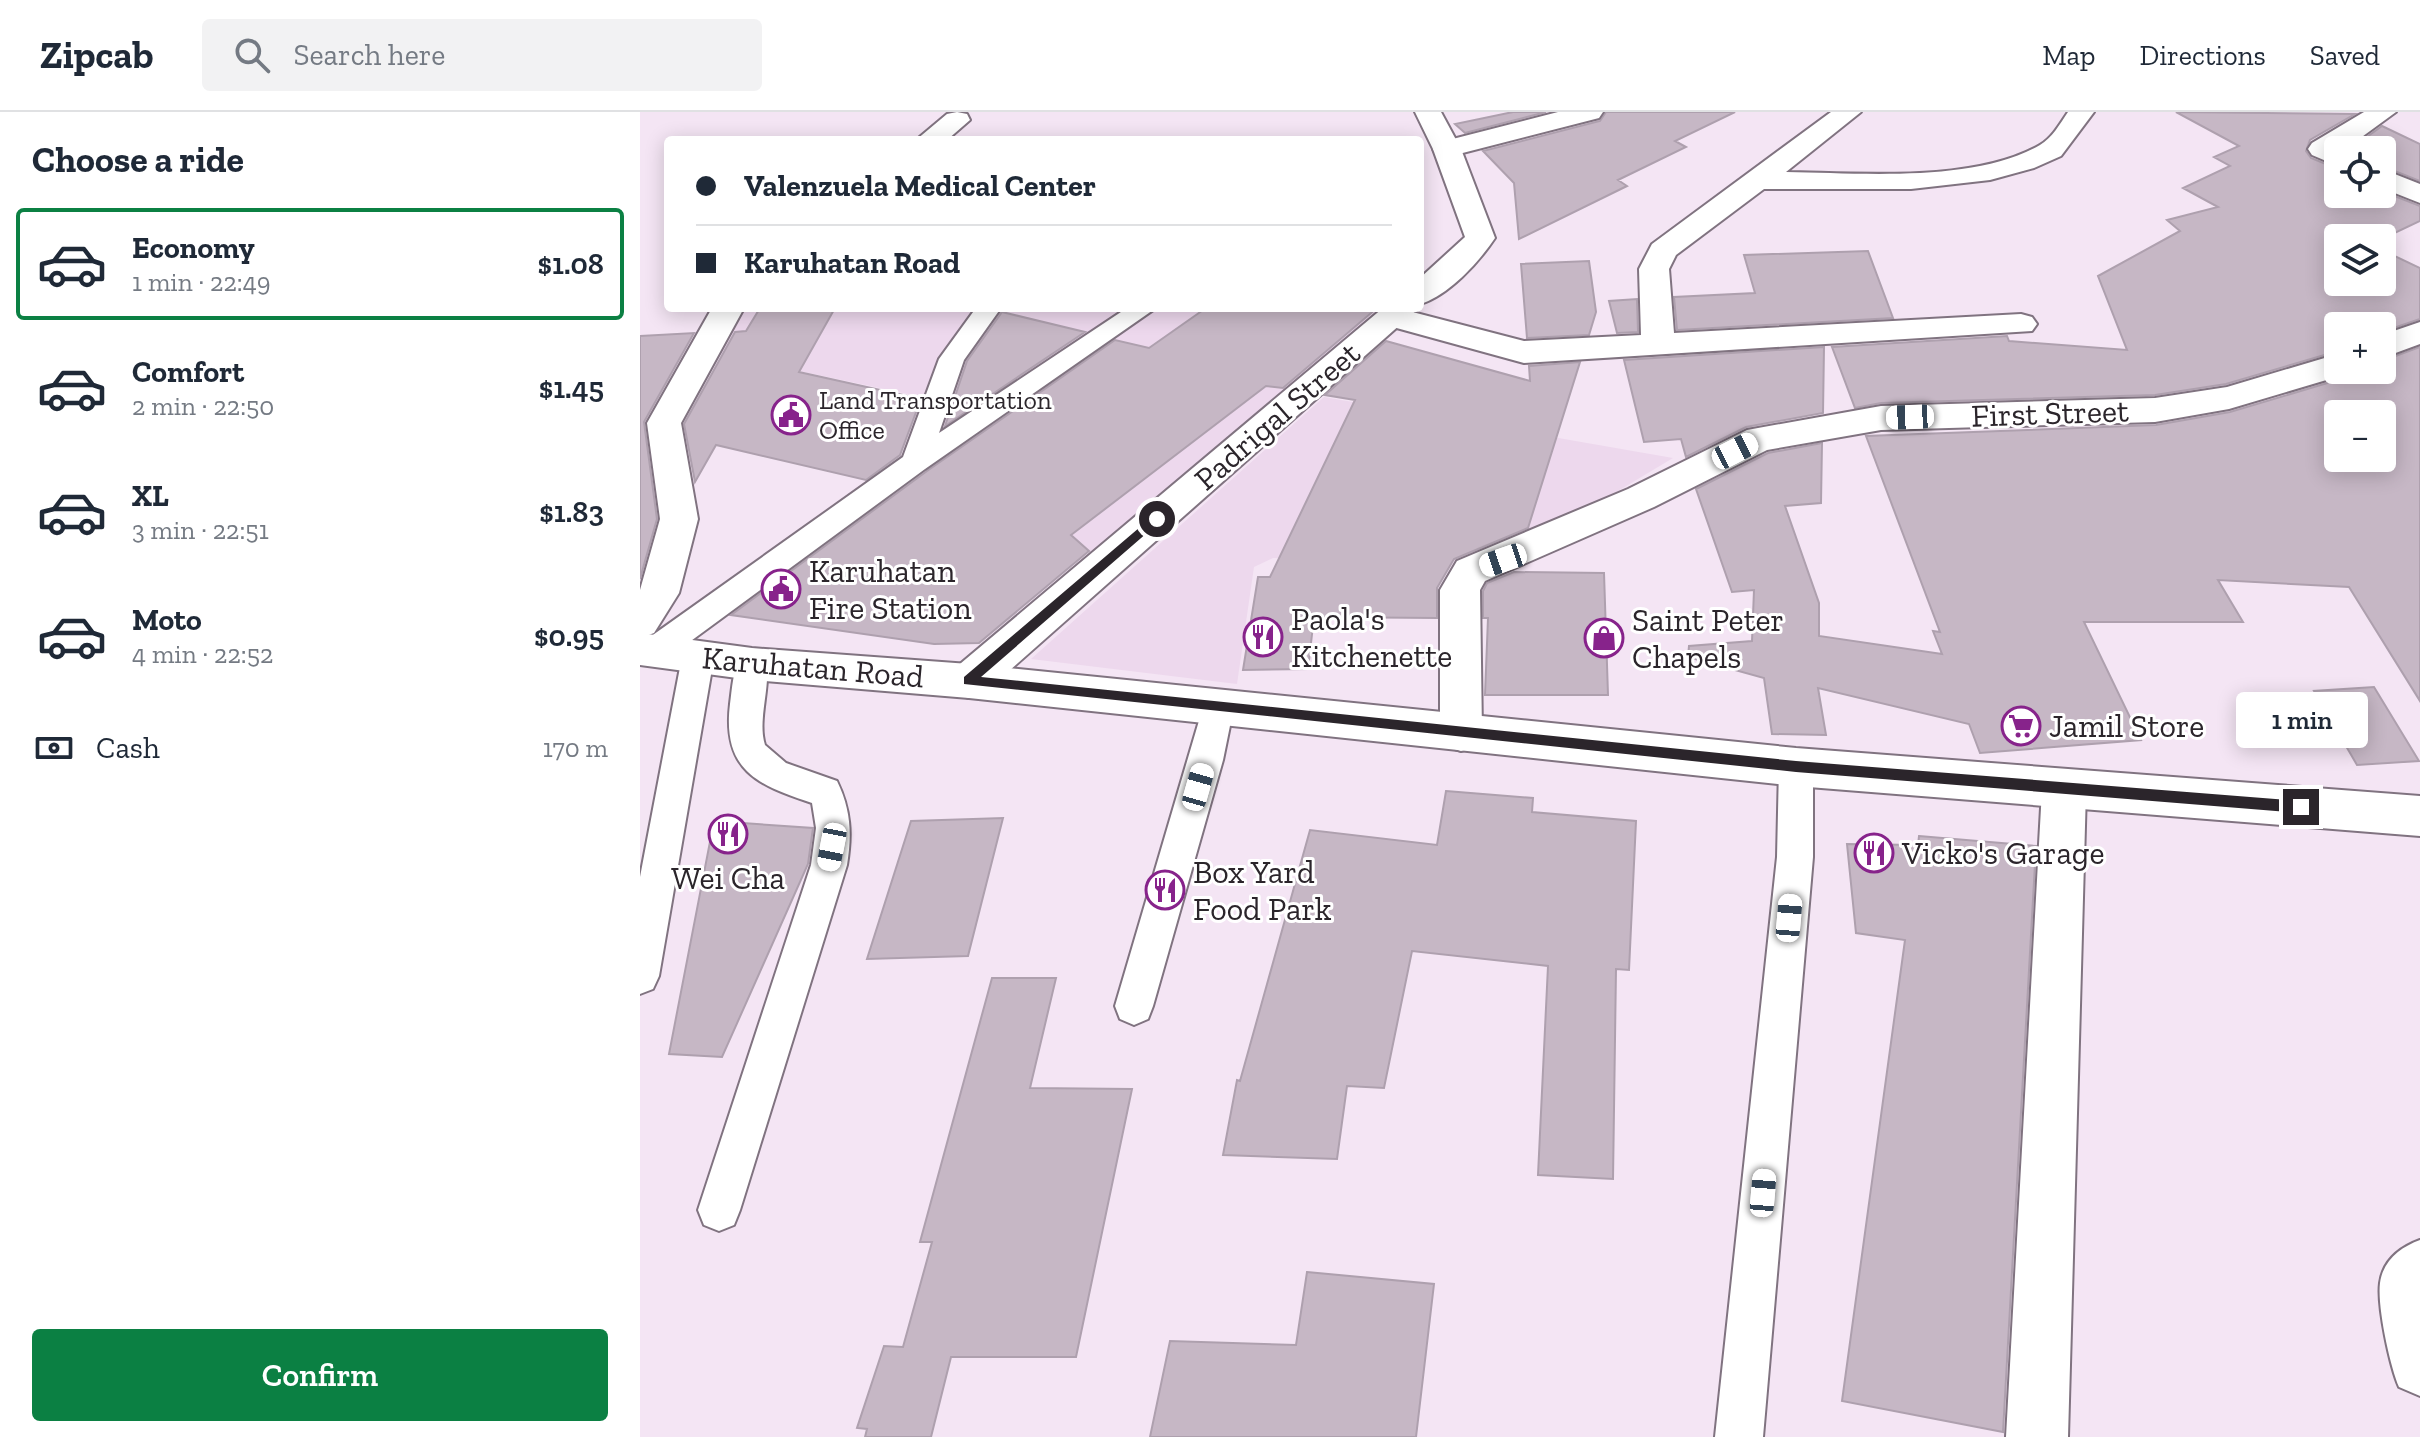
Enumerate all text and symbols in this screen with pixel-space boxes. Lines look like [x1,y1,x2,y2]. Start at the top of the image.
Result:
search box [202,19,762,91]
text: Zipcab [40,32,154,78]
icon: search [230,33,274,77]
text: Search here [294,37,445,73]
text: Map [2042,39,2095,72]
text: Directions [2139,39,2266,72]
text: Saved [2310,39,2380,72]
map controls [2324,136,2396,472]
button: locate [2324,136,2396,208]
text: Choose a ride [32,138,244,181]
text: Valenzuela Medical Center [744,168,1096,204]
button: layers [2324,224,2396,296]
icon: car [36,228,108,300]
text: Economy [132,230,255,266]
text: Karuhatan Road [744,245,960,281]
text: $1.08 [537,246,604,282]
text: 1 min · 22:49 [132,266,270,298]
button: + [2324,312,2396,384]
street label: Padrigal Street [1187,334,1368,498]
icon: car [36,352,108,424]
text: Comfort [132,354,244,390]
text: $1.45 [539,370,604,406]
place label: Land Transportation Office [819,384,1052,446]
text: 2 min · 22:50 [132,390,274,422]
street label: First Street [1971,391,2130,435]
public building icon: Land Transportation Office [770,394,812,436]
button: − [2324,400,2396,472]
car [1886,404,1934,430]
car [1708,429,1762,473]
icon: car [36,476,108,548]
text: XL [132,478,169,514]
text: $1.83 [539,494,604,530]
route start [1139,501,1175,537]
text: 3 min · 22:51 [132,514,269,546]
car [1476,541,1530,579]
place label: Karuhatan Fire Station [809,552,972,627]
public building icon: Karuhatan Fire Station [760,568,802,610]
icon: car [36,600,108,672]
place label: Paola's Kitchenette [1291,600,1452,675]
place label: Saint Peter Chapels [1632,601,1784,676]
text: Moto [132,602,202,638]
restaurant icon: Paola's Kitchenette [1242,616,1284,658]
shop icon: Saint Peter Chapels [1583,617,1625,659]
text: $0.95 [534,618,604,654]
text: 4 min · 22:52 [132,638,273,670]
street label: Karuhatan Road [701,638,926,696]
callout: 1 min [2235,691,2367,747]
text: 1 min [2271,704,2333,736]
supermarket icon: Jamil Store [2000,705,2042,747]
place label: Jamil Store [2049,707,2204,745]
icon: cash [32,726,76,770]
text: Cash [96,730,160,766]
text: 170 m [543,732,608,764]
car [1180,761,1216,813]
route end [2283,789,2319,825]
restaurant icon: Wei Cha [707,813,749,855]
car [816,821,848,873]
restaurant icon: Vicko's Garage [1853,832,1895,874]
place label: Vicko's Garage [1901,834,2104,872]
place label: Box Yard Food Park [1193,853,1332,928]
place label: Wei Cha [671,859,785,897]
restaurant icon: Box Yard Food Park [1144,869,1186,911]
car [1775,893,1803,943]
car [1749,1168,1777,1218]
button: Confirm [32,1329,608,1421]

